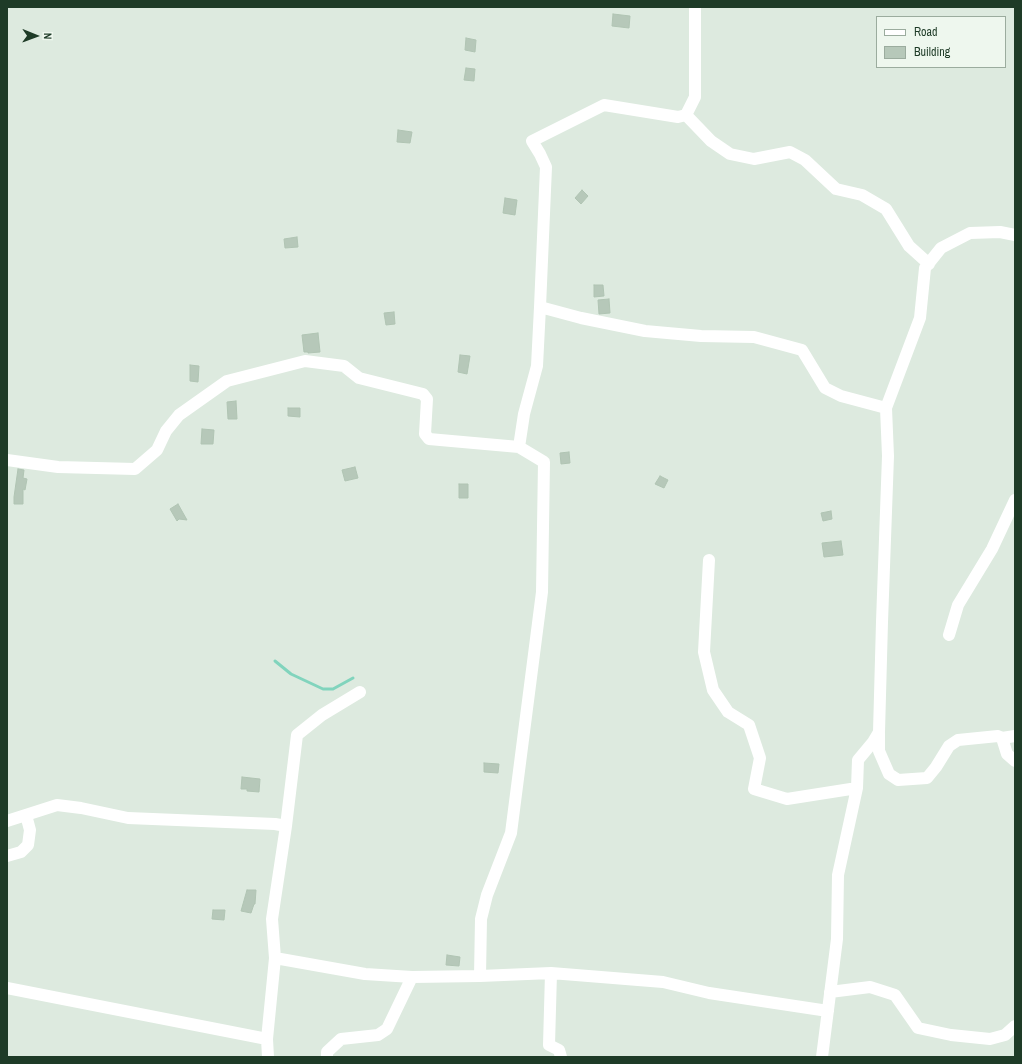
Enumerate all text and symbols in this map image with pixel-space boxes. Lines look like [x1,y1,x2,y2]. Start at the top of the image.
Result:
north arrow [16,16,56,56]
legend [876,16,1006,68]
text: Road [914,24,938,40]
text: N [41,33,55,40]
text: Building [914,44,950,60]

